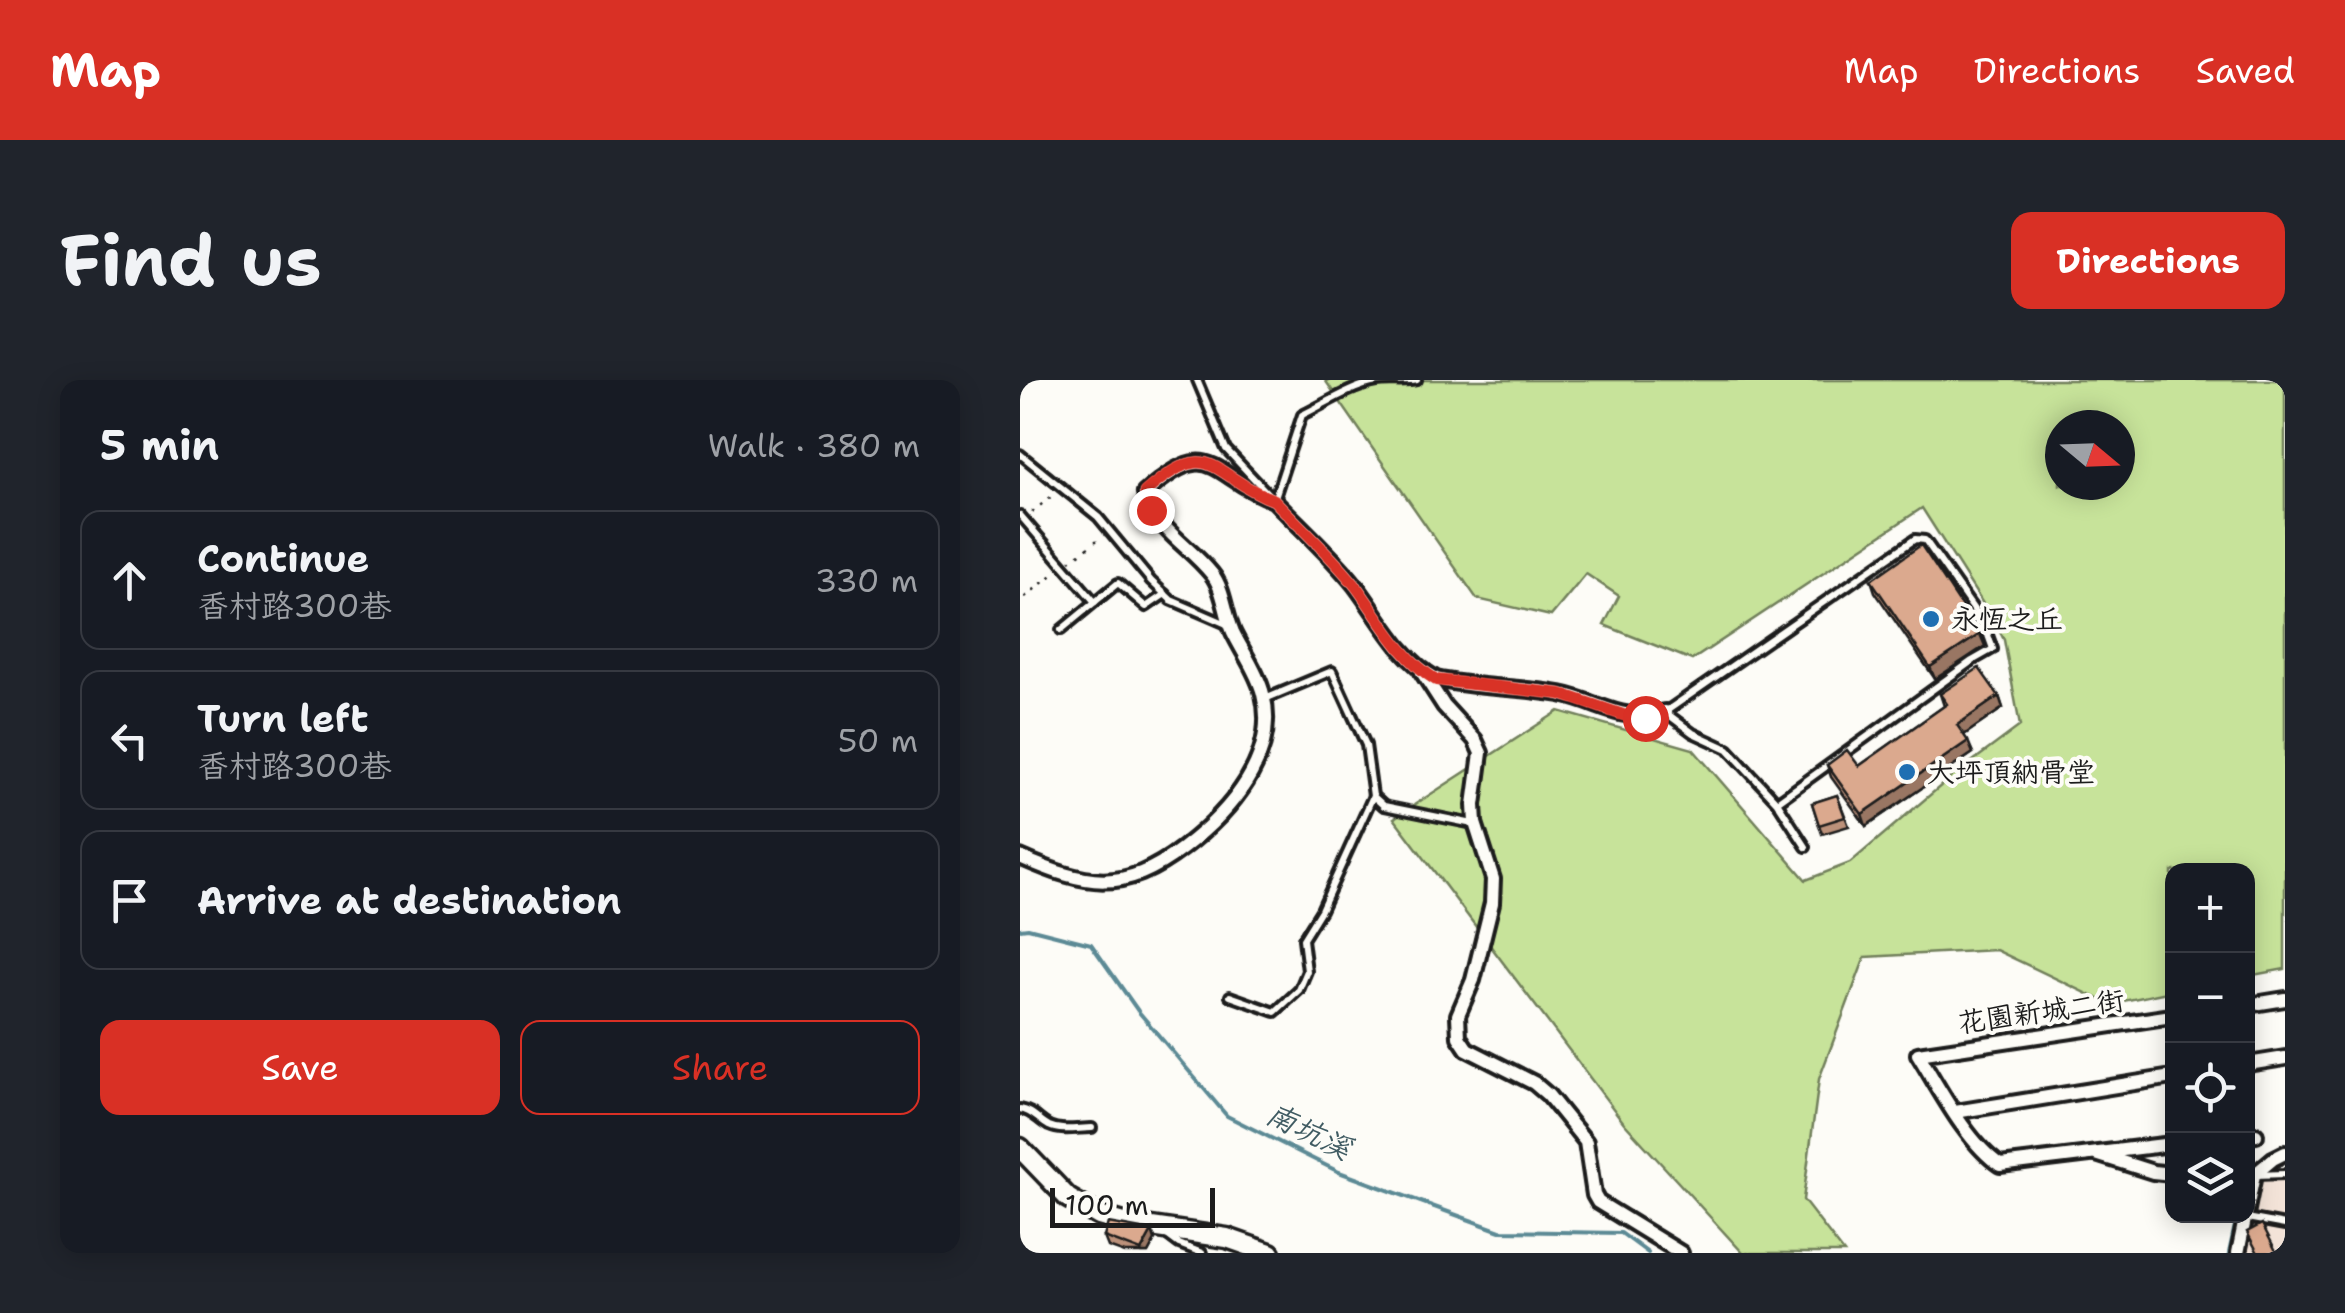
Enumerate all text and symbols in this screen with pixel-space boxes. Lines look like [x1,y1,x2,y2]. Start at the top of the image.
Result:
text: Map [50,38,161,102]
text: Map [1844,47,1919,94]
text: Directions [1974,47,2141,94]
text: Saved [2196,47,2295,94]
button: Directions [2011,212,2285,309]
text: Find us [60,214,322,307]
north arrow [2045,410,2135,500]
text: 5 min [100,417,219,473]
text: Walk · 380 m [708,424,920,467]
route end [1129,488,1175,534]
text: Continue [197,533,369,584]
icon: ahead [102,553,157,608]
text: 330 m [815,559,918,602]
text: 香村路300巷 [197,584,391,627]
place label: 永恆之丘 [1951,600,2063,638]
marker: 永恆之丘 [1920,608,1942,630]
text: Turn left [197,693,369,744]
route start [1623,696,1669,742]
icon: left [102,713,157,768]
text: 50 m [838,719,918,762]
text: 香村路300巷 [197,744,391,787]
place label: 大坪頂納骨堂 [1927,753,2095,791]
marker: 大坪頂納骨堂 [1896,761,1918,783]
map controls [2165,863,2255,1223]
button: + [2165,863,2255,953]
icon: arrive [102,873,157,928]
text: Arrive at destination [197,875,621,926]
button: − [2165,953,2255,1043]
street label: 花園新城二街 [1955,980,2127,1042]
button: Save [100,1020,500,1115]
button: Share [520,1020,920,1115]
button: locate [2165,1043,2255,1133]
water label: 南坑溪 [1260,1093,1360,1170]
button: layers [2165,1133,2255,1223]
scale bar [1050,1183,1215,1228]
text: 100 m [1065,1186,1149,1224]

